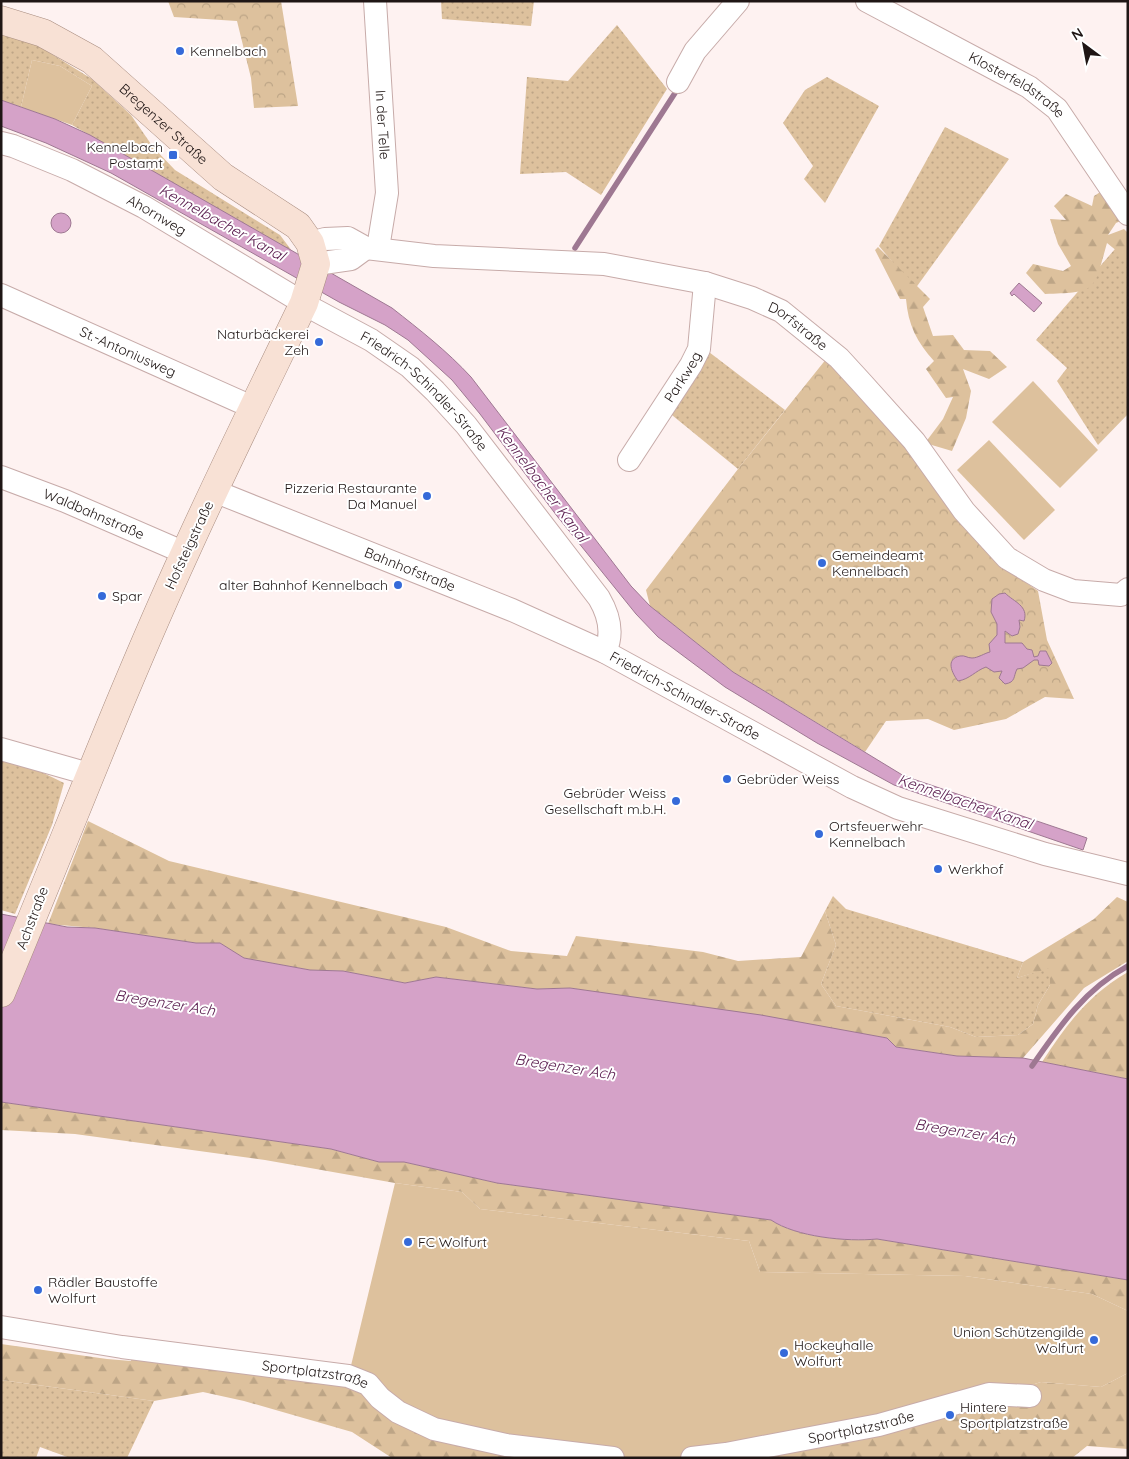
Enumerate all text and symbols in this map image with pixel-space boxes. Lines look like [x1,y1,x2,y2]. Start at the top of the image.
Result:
north arrow [1059,20,1109,70]
text: N [1068,24,1086,44]
place label: Kennelbach [190,42,267,60]
marker: Kennelbach [174,45,186,57]
street label: Klosterfeldstraße [966,48,1069,121]
street label: Bregenzer Straße [116,80,212,168]
street label: In der Telle [372,89,394,160]
place label: Kennelbach Postamt [86,138,163,172]
marker: Kennelbach Postamt [167,149,179,161]
water label: Kennelbacher Kanal [156,180,290,266]
street label: Ahornweg [124,191,190,239]
street label: Dorfstraße [765,297,831,354]
street label: St.-Antoniusweg [77,322,179,381]
place label: Naturbäckerei Zeh [217,325,309,359]
street label: Friedrich-Schindler-Straße [357,327,492,455]
marker: Naturbäckerei Zeh [313,336,325,348]
street label: Parkweg [660,348,705,406]
water label: Kennelbacher Kanal [492,422,593,547]
place label: Pizzeria Restaurante Da Manuel [285,479,417,513]
street label: Waldbahnstraße [41,485,147,543]
marker: Pizzeria Restaurante Da Manuel [421,490,433,502]
street label: Hofsteigstraße [161,498,217,592]
street label: Bahnhofstraße [362,543,458,596]
place label: Gemeindeamt Kennelbach [832,546,924,580]
marker: Gemeindeamt Kennelbach [816,557,828,569]
place label: alter Bahnhof Kennelbach [219,576,388,594]
marker: alter Bahnhof Kennelbach [392,579,404,591]
place label: Spar [112,587,143,605]
marker: Spar [96,590,108,602]
street label: Friedrich-Schindler-Straße [606,647,763,744]
place label: Gebrüder Weiss [737,770,839,788]
water label: Kennelbacher Kanal [896,770,1036,834]
marker: Gebrüder Weiss [721,773,733,785]
place label: Gebrüder Weiss Gesellschaft m.b.H. [545,784,666,818]
marker: Gebrüder Weiss Gesellschaft m.b.H. [670,795,682,807]
place label: Ortsfeuerwehr Kennelbach [829,817,923,851]
marker: Ortsfeuerwehr Kennelbach [813,828,825,840]
place label: Werkhof [948,860,1003,878]
marker: Werkhof [932,863,944,875]
street label: Achstraße [12,884,52,952]
water label: Bregenzer Ach [114,985,217,1020]
water label: Bregenzer Ach [514,1049,617,1084]
water label: Bregenzer Ach [914,1114,1017,1149]
place label: FC Wolfurt [418,1233,487,1251]
marker: FC Wolfurt [402,1236,414,1248]
place label: Rädler Baustoffe Wolfurt [48,1273,158,1307]
marker: Rädler Baustoffe Wolfurt [32,1284,44,1296]
place label: Union Schützengilde Wolfurt [953,1323,1084,1357]
marker: Union Schützengilde Wolfurt [1088,1334,1100,1346]
place label: Hockeyhalle Wolfurt [794,1336,873,1370]
marker: Hockeyhalle Wolfurt [778,1347,790,1359]
street label: Sportplatzstraße [261,1356,371,1392]
place label: Hintere Sportplatzstraße [960,1398,1068,1432]
street label: Sportplatzstraße [807,1407,916,1447]
marker: Hintere Sportplatzstraße [944,1409,956,1421]

